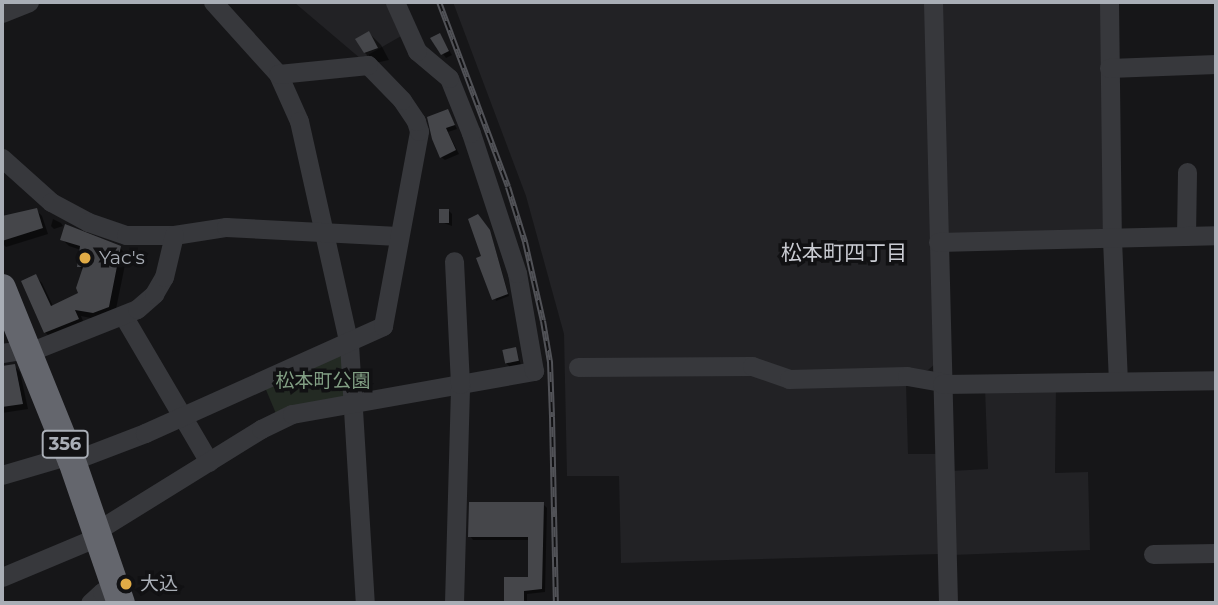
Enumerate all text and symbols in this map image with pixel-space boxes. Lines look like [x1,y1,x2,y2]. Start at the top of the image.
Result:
district label: 松本町四丁目 [781,240,907,266]
place label: Yac's [99,247,145,269]
marker: Yac's [77,250,93,266]
park label: 松本町公園 [276,370,370,392]
road number: 356 [41,430,90,458]
place label: 大込 [140,573,178,595]
marker: 大込 [118,576,134,592]

